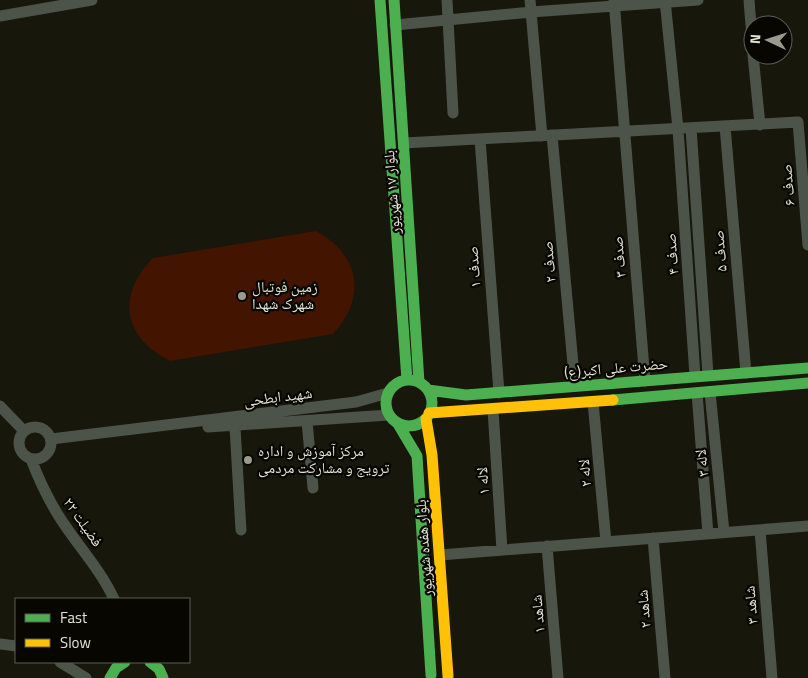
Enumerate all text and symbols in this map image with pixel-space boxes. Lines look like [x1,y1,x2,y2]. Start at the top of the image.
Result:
north arrow [743,15,793,65]
text: N [744,33,765,45]
street label: بلوار ۱۷ شهریور [377,149,406,236]
street label: صدف ۶ [774,163,801,207]
street label: صدف ۵ [706,229,733,273]
street label: صدف ۴ [659,232,684,276]
street label: صدف ۳ [605,235,632,279]
street label: صدف ۲ [535,240,562,284]
street label: صدف ۱ [461,245,486,289]
place label: زمین فوتبال شهرک شهدا [252,275,318,315]
marker: زمین فوتبال شهرک شهدا [236,290,248,302]
street label: حضرت علی اکبر(ع) [563,351,669,384]
street label: شهید ابطحی [242,381,314,412]
place label: مرکز آموزش و اداره ترویج و مشارکت مردمی [258,439,390,479]
street label: لاله ۳ [689,448,714,478]
marker: مرکز آموزش و اداره ترویج و مشارکت مردمی [242,454,254,466]
street label: لاله ۲ [572,458,597,488]
street label: لاله ۱ [470,466,495,496]
street label: فضیلت ۲۲ [58,492,109,551]
street label: بلوار هفده شهریور [409,499,438,598]
street label: شاهد ۳ [737,585,764,625]
street label: شاهد ۲ [630,589,657,629]
street label: شاهد ۱ [524,594,551,634]
legend [15,598,190,663]
text: Fast [60,606,88,629]
text: Slow [60,631,91,654]

